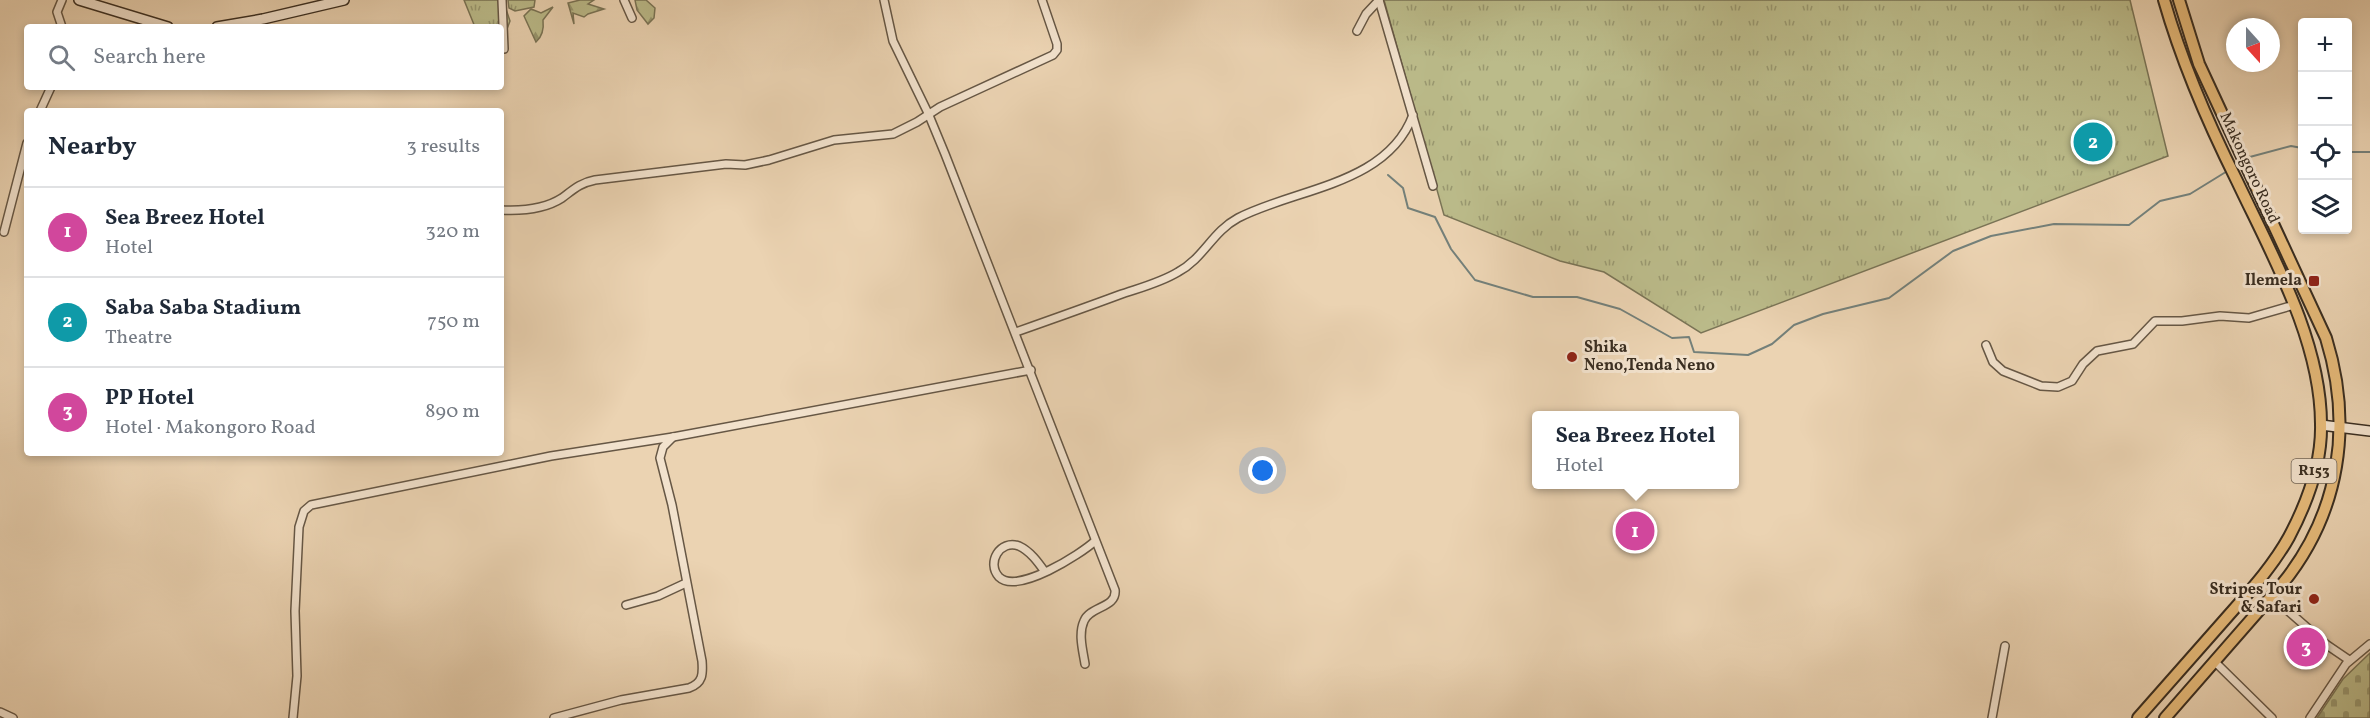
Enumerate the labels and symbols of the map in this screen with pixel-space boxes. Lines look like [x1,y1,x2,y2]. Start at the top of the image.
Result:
north arrow [2226,18,2280,72]
street label: Makongoro Road [2214,109,2284,227]
pin: 2 [2074,120,2112,164]
place label: Ilemela [2245,270,2302,292]
marker: Ilemela [2307,274,2321,288]
place label: Shika Neno,Tenda Neno [1584,337,1715,377]
marker: Shika Neno,Tenda Neno [1565,350,1579,364]
your location [1248,456,1277,485]
road number: R153 [2292,459,2336,483]
pin: 1 [1616,508,1654,554]
place label: Stripes Tour & Safari [2210,579,2302,619]
marker: Stripes Tour & Safari [2307,592,2321,606]
pin: 3 [2286,624,2326,670]

